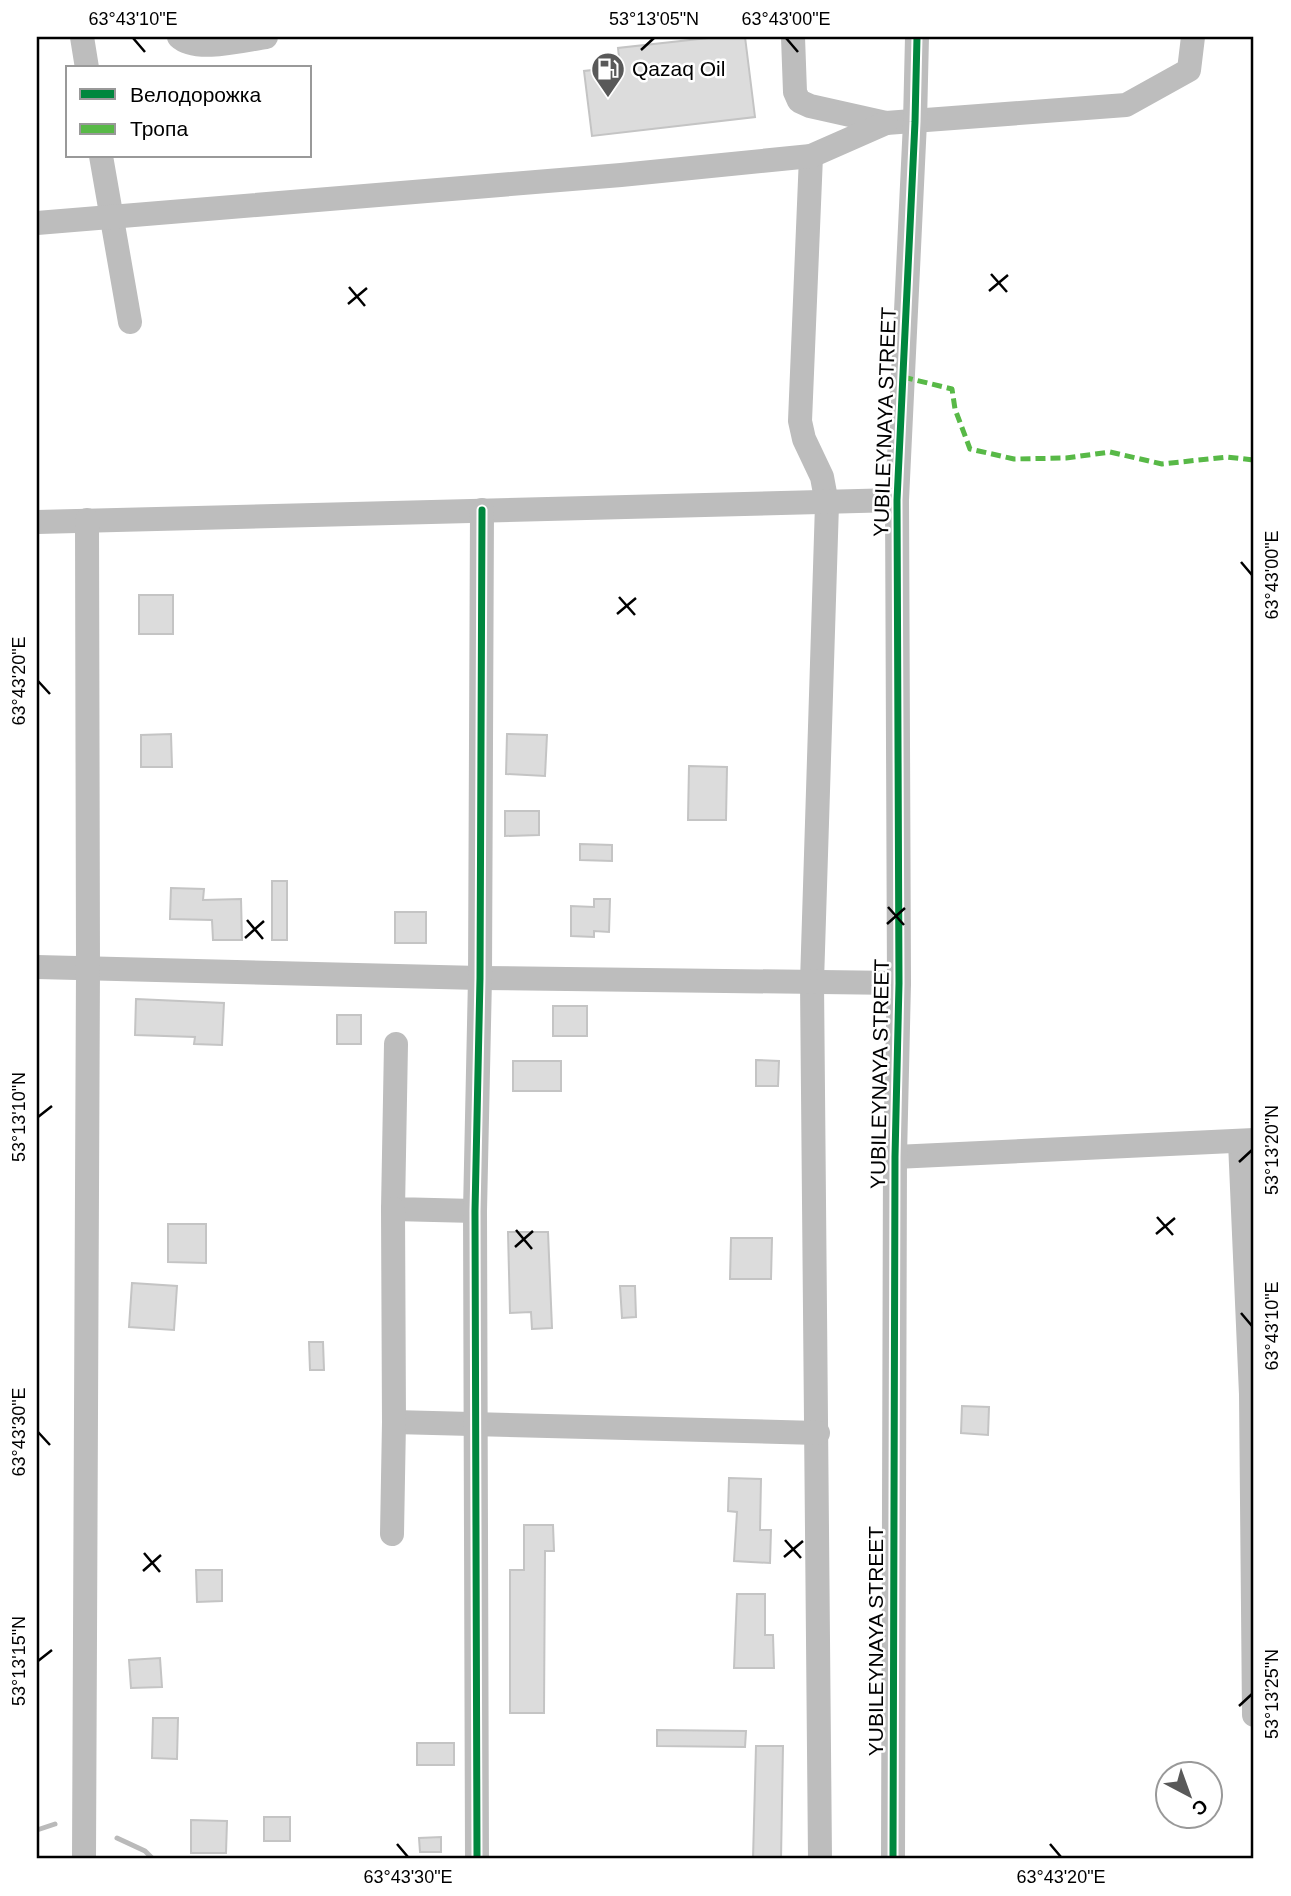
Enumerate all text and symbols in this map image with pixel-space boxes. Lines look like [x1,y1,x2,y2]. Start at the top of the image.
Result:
text: 63°43'10"E [88,9,178,29]
text: 53°13'05"N [609,9,699,29]
text: 63°43'00"E [741,9,831,29]
fuel station icon: Qazaq Oil [589,50,627,99]
place label: Qazaq Oil [632,57,725,80]
legend [66,66,312,158]
text: Велодорожка [130,83,261,106]
text: Тропа [130,117,188,140]
street label: YUBILEYNAYA STREET [869,306,900,537]
text: 63°43'00"E [1262,530,1282,620]
text: 63°43'20"E [9,636,29,726]
street label: YUBILEYNAYA STREET [866,958,893,1189]
text: 53°13'10"N [9,1072,29,1162]
text: 53°13'20"N [1262,1105,1282,1195]
text: 63°43'10"E [1262,1281,1282,1371]
text: 63°43'30"E [9,1387,29,1477]
street label: YUBILEYNAYA STREET [864,1526,887,1756]
text: 53°13'15"N [9,1616,29,1706]
text: 53°13'25"N [1262,1649,1282,1739]
north arrow [1154,1759,1224,1829]
text: С [1188,1795,1212,1820]
text: 63°43'30"E [363,1867,453,1887]
text: 63°43'20"E [1016,1867,1106,1887]

